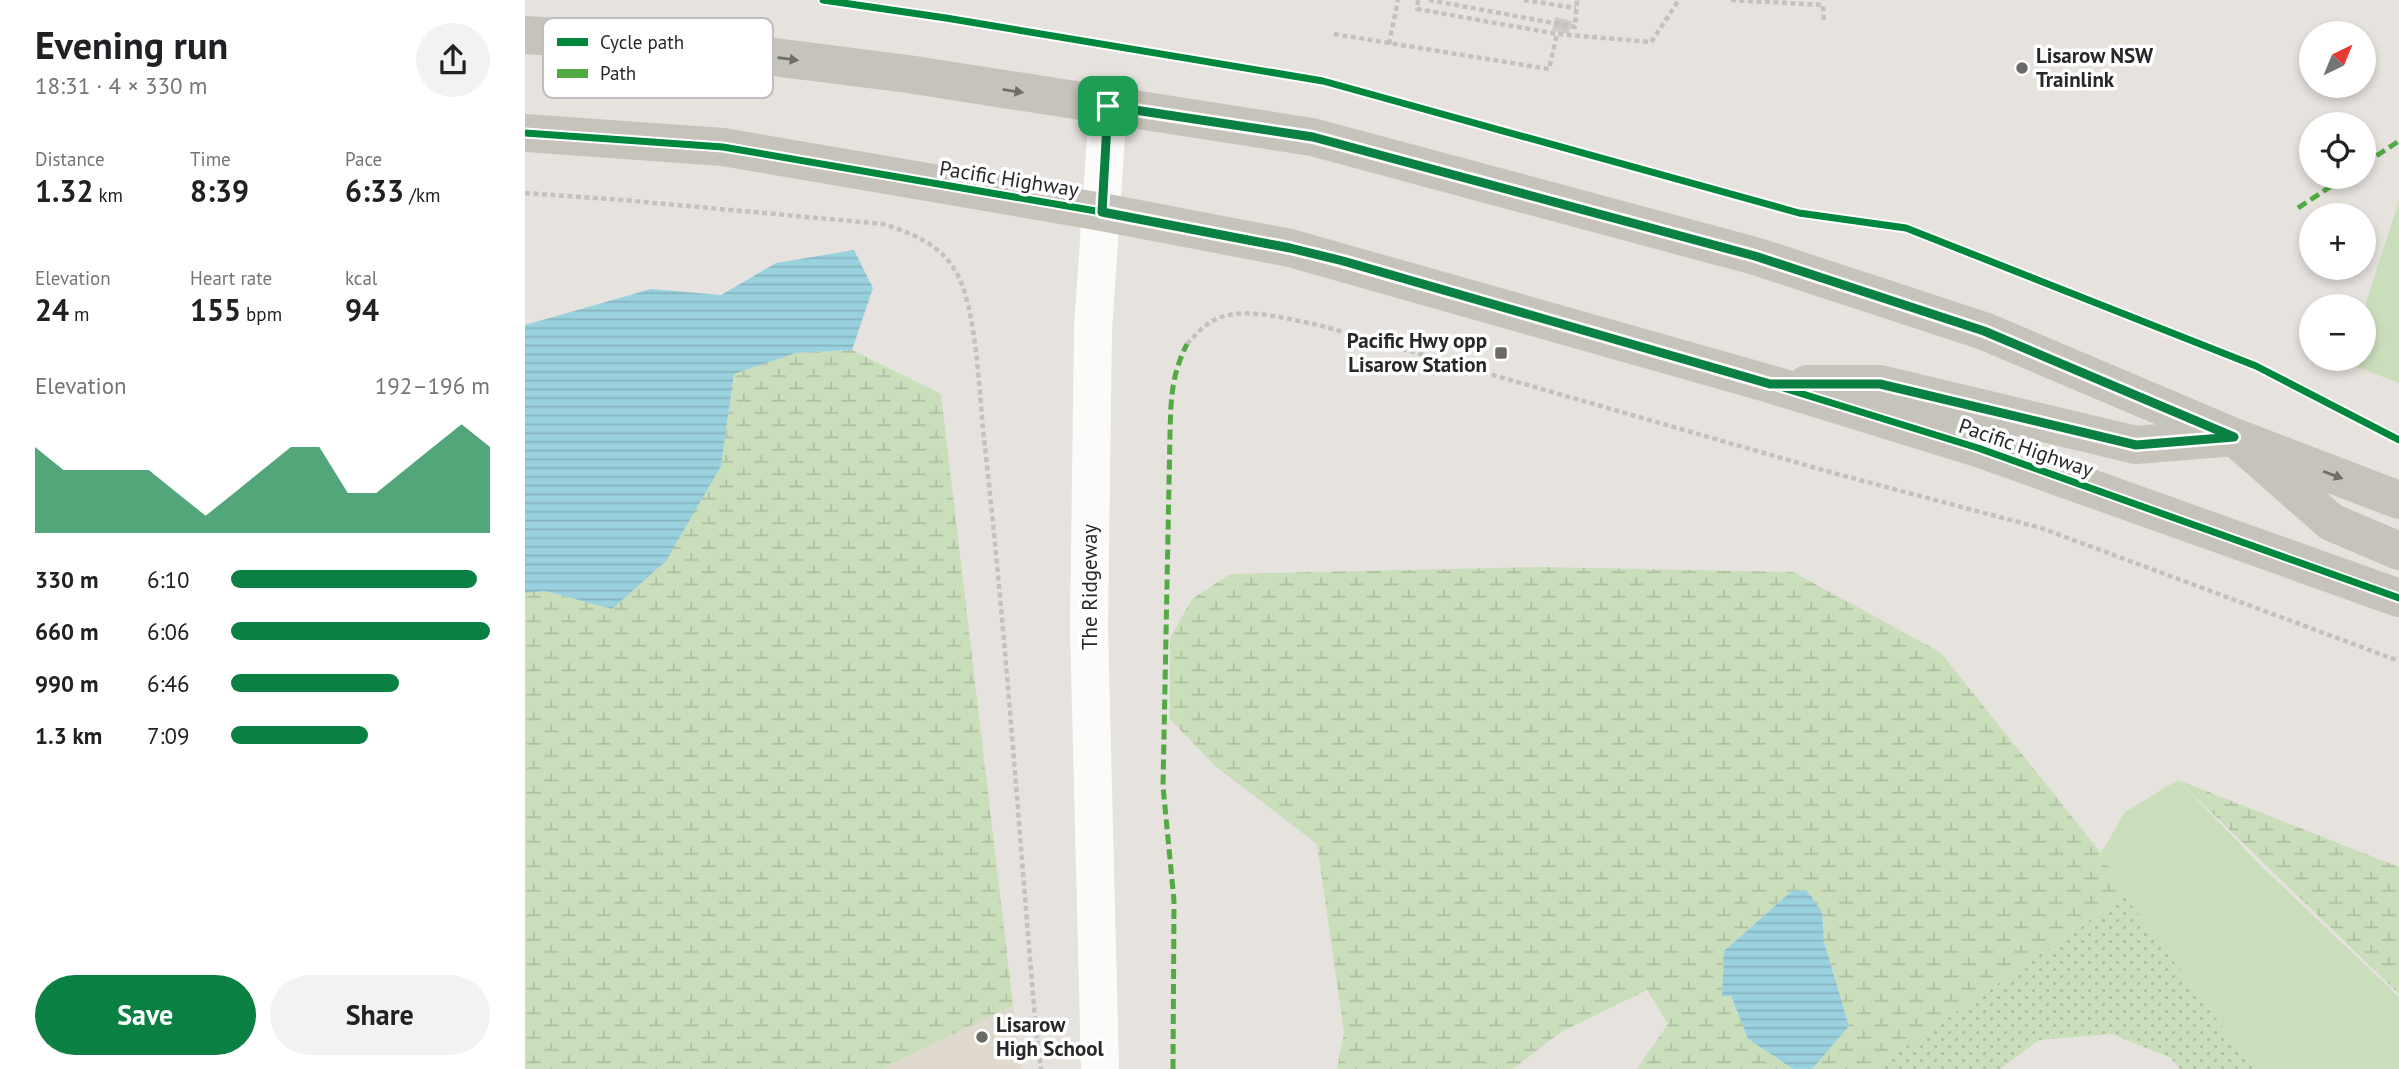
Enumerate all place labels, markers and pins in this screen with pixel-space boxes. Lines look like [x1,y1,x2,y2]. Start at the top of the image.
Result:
place label: Lisarow NSW Trainlink [2036,42,2154,93]
marker: Lisarow NSW Trainlink [2014,60,2030,76]
pin [1078,76,1138,136]
place label: Pacific Hwy opp Lisarow Station [1347,327,1487,378]
marker: Pacific Hwy opp Lisarow Station [1493,345,1509,361]
place label: Lisarow High School [996,1011,1105,1062]
marker: Lisarow High School [974,1029,990,1045]

